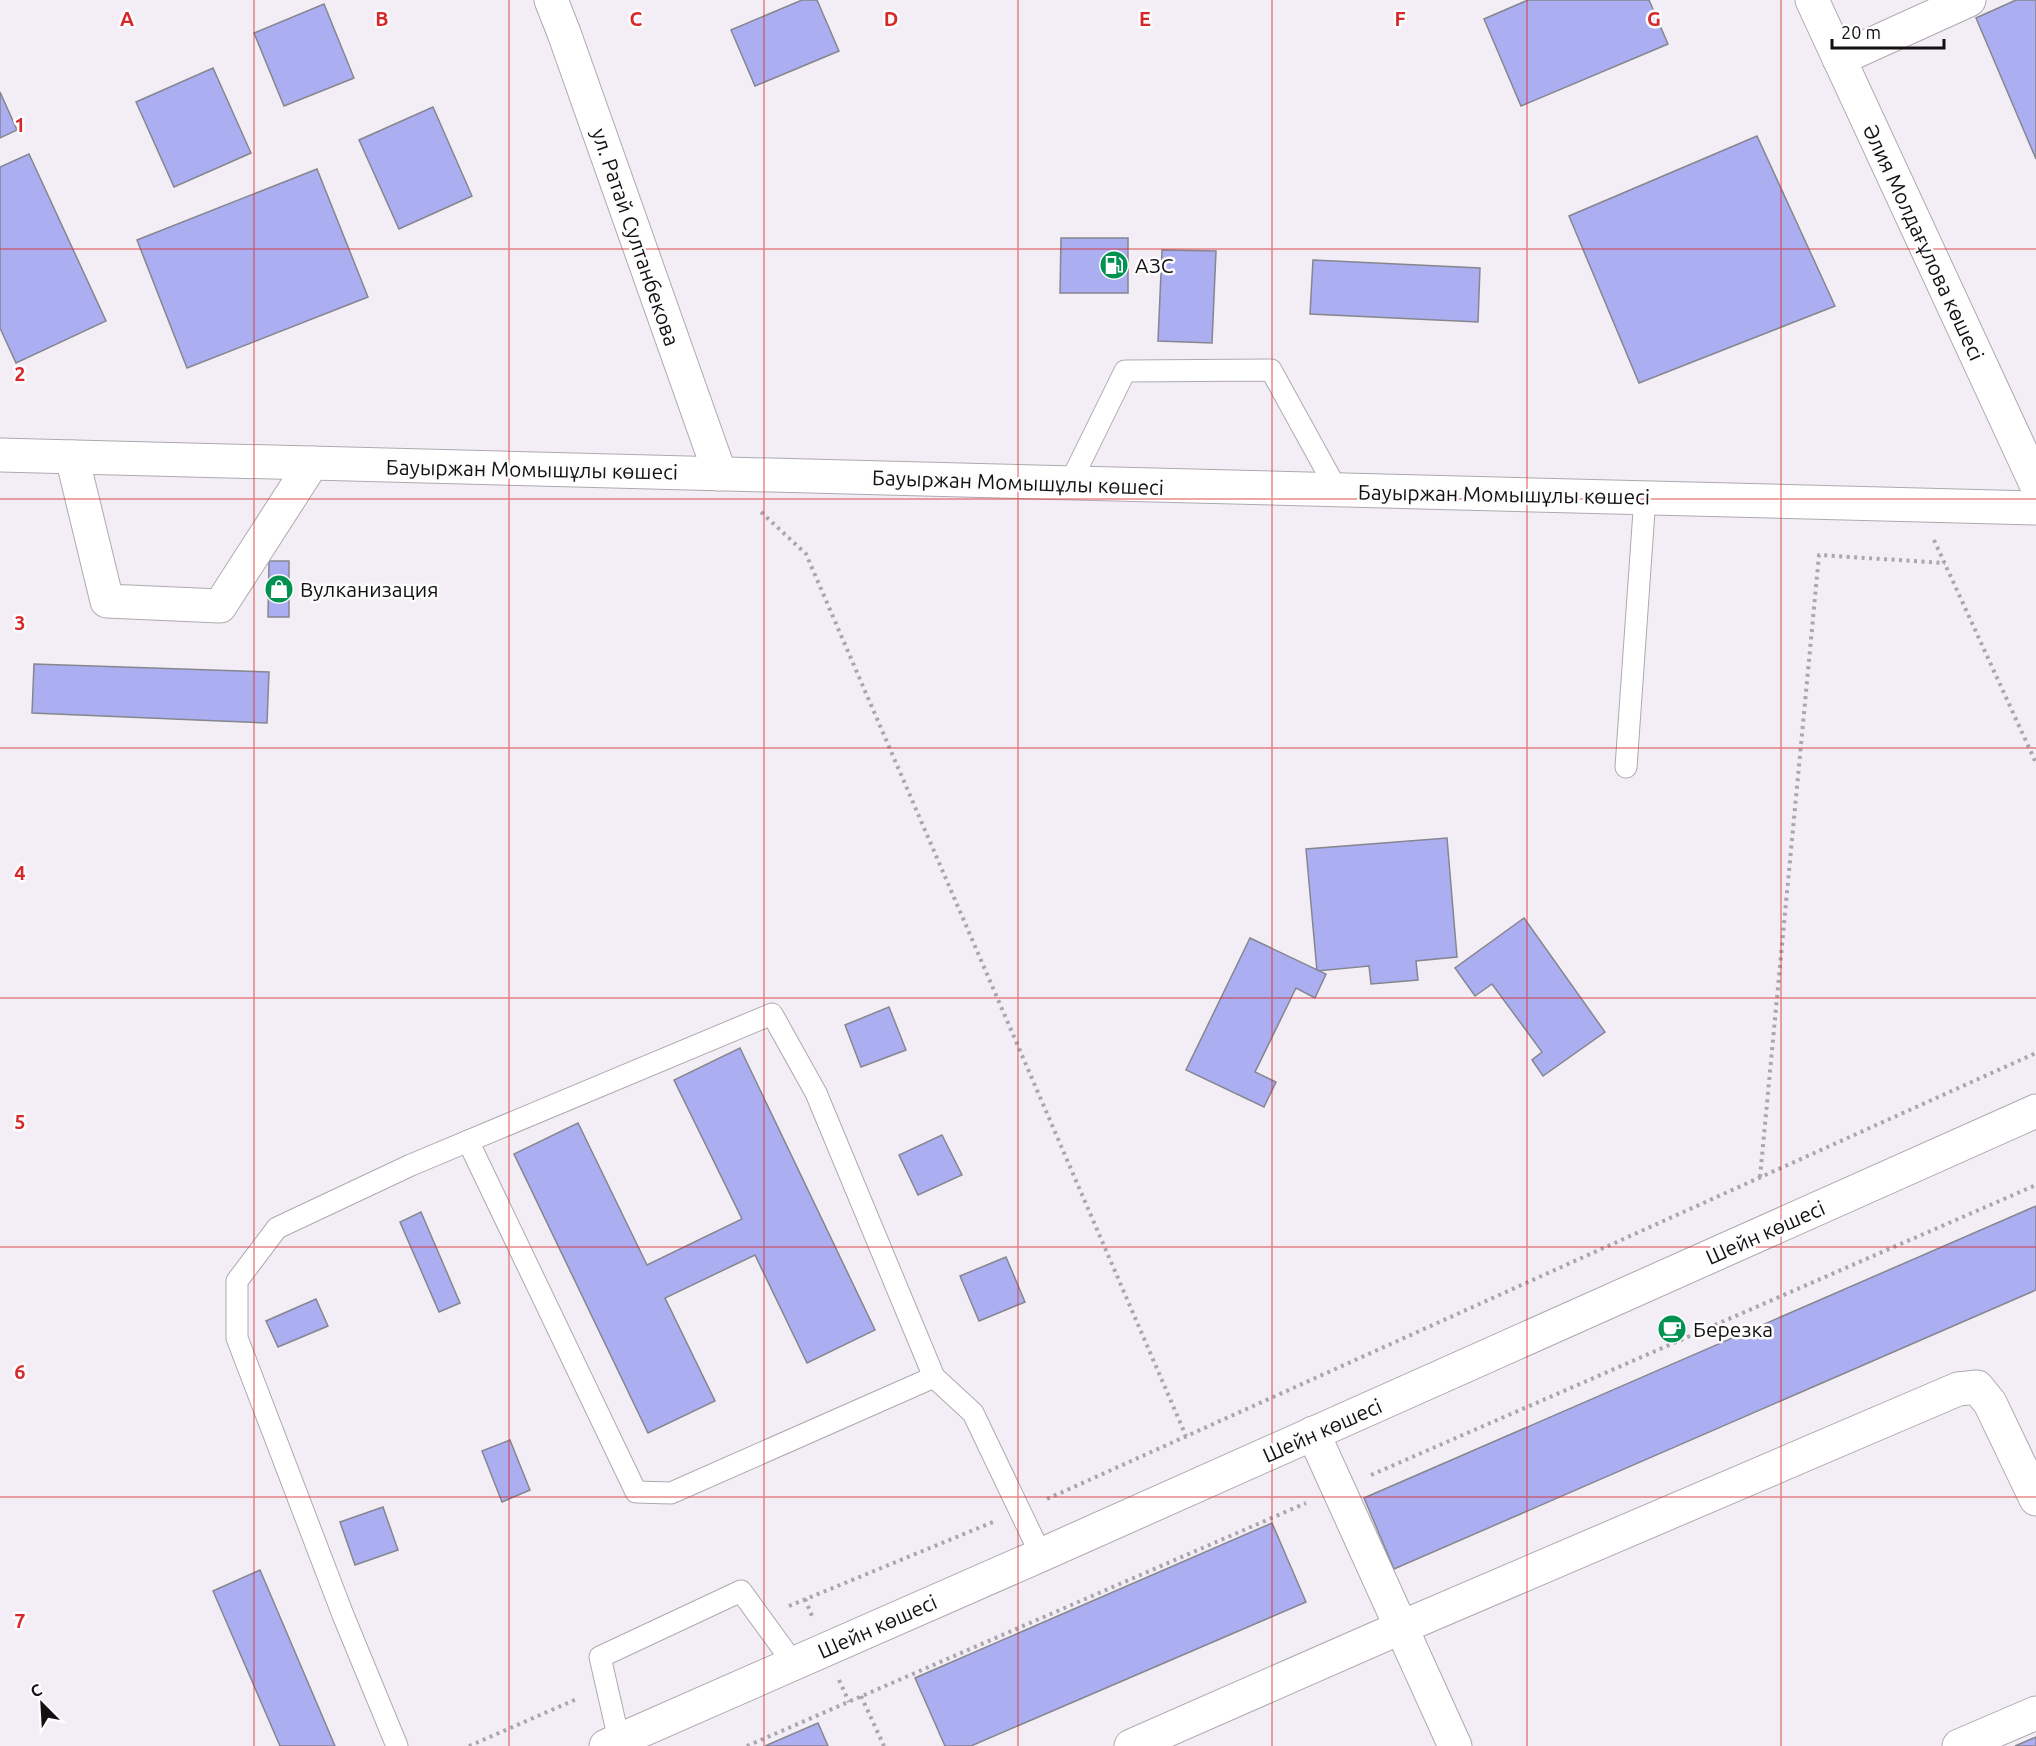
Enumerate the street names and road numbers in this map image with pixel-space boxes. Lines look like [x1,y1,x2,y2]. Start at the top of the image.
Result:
street label: Әлия Молдағұлова көшесі [1859,120,1989,364]
street label: ул. Ратай Султанбекова [587,125,685,349]
street label: Бауыржан Момышұлы көшесі [386,454,678,484]
street label: Бауыржан Момышұлы көшесі [872,465,1164,499]
street label: Бауыржан Момышұлы көшесі [1358,479,1650,509]
street label: Шейн көшесі [1702,1195,1828,1269]
street label: Шейн көшесі [1259,1393,1385,1467]
street label: Шейн көшесі [814,1589,940,1663]

